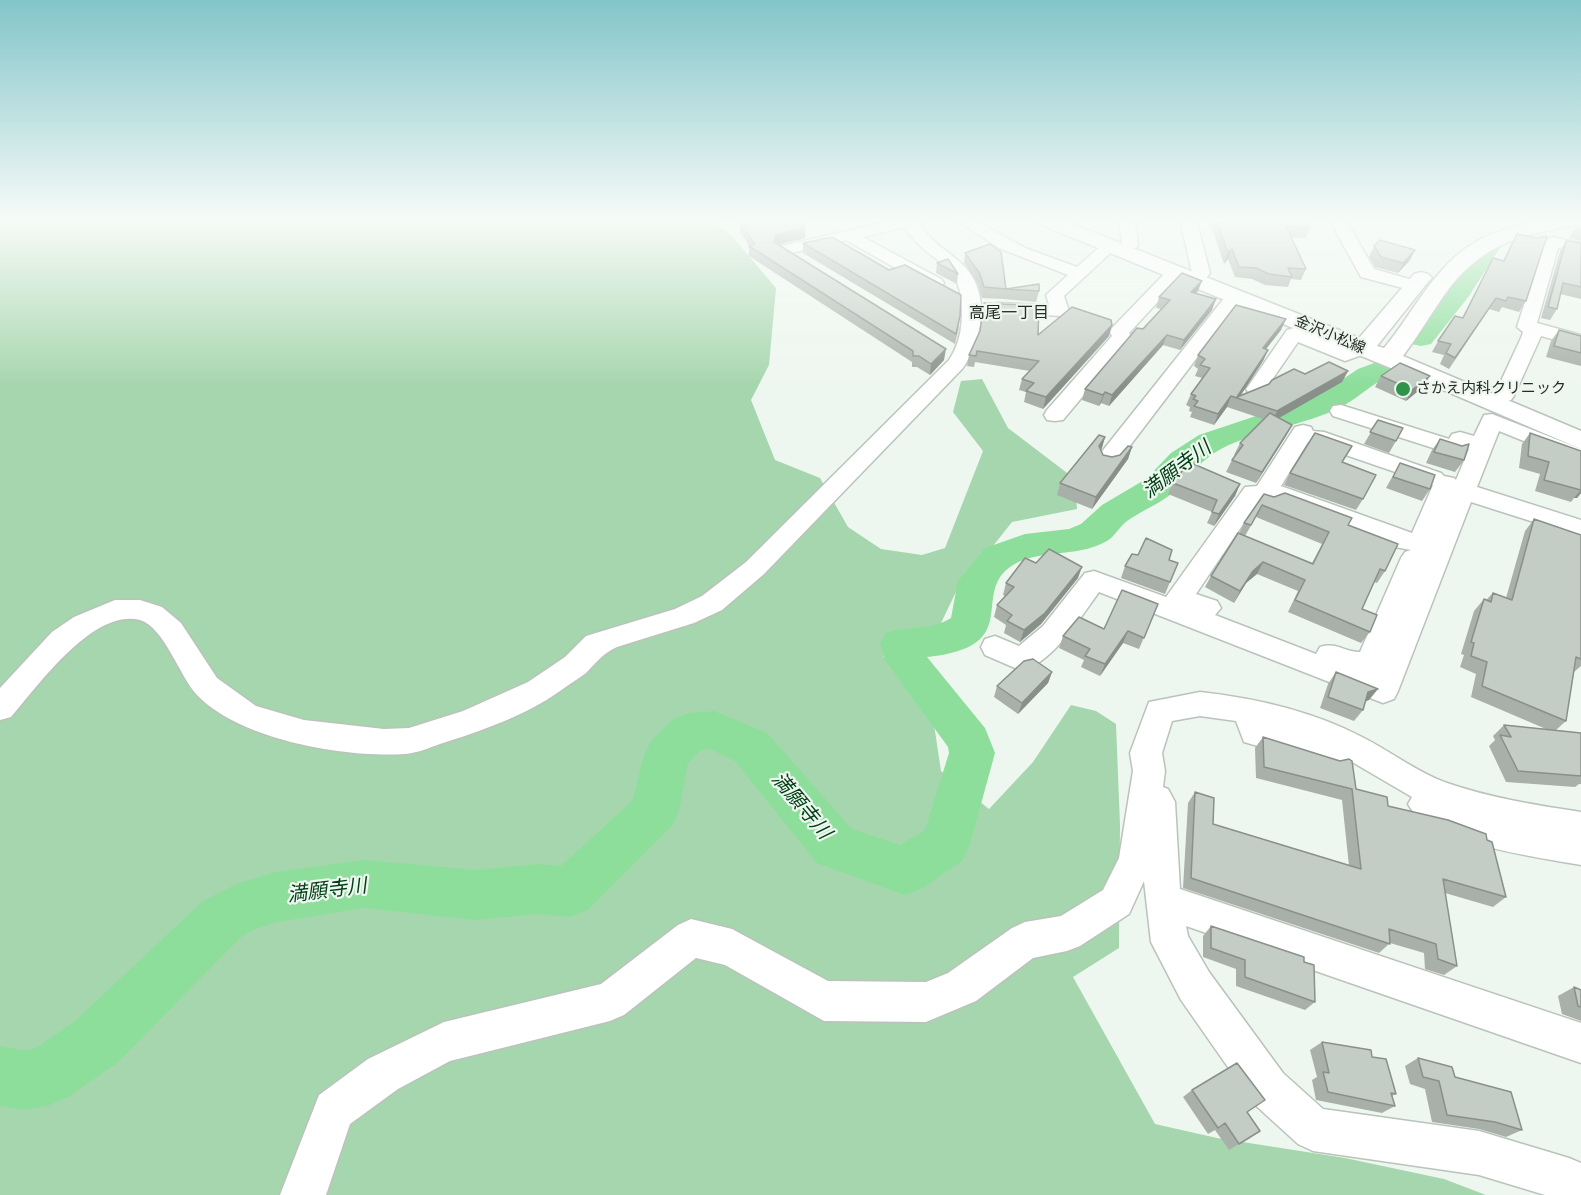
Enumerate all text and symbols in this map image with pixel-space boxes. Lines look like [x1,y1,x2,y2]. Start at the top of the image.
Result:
district label: 高尾一丁目 [969,304,1049,324]
street label: 金沢小松線 [1292,312,1368,358]
marker: さかえ内科クリニック [1394,380,1412,398]
place label: さかえ内科クリニック [1416,380,1566,398]
water label: 満願寺川 [1138,436,1216,504]
water label: 満願寺川 [766,768,836,844]
water label: 満願寺川 [286,874,368,908]

